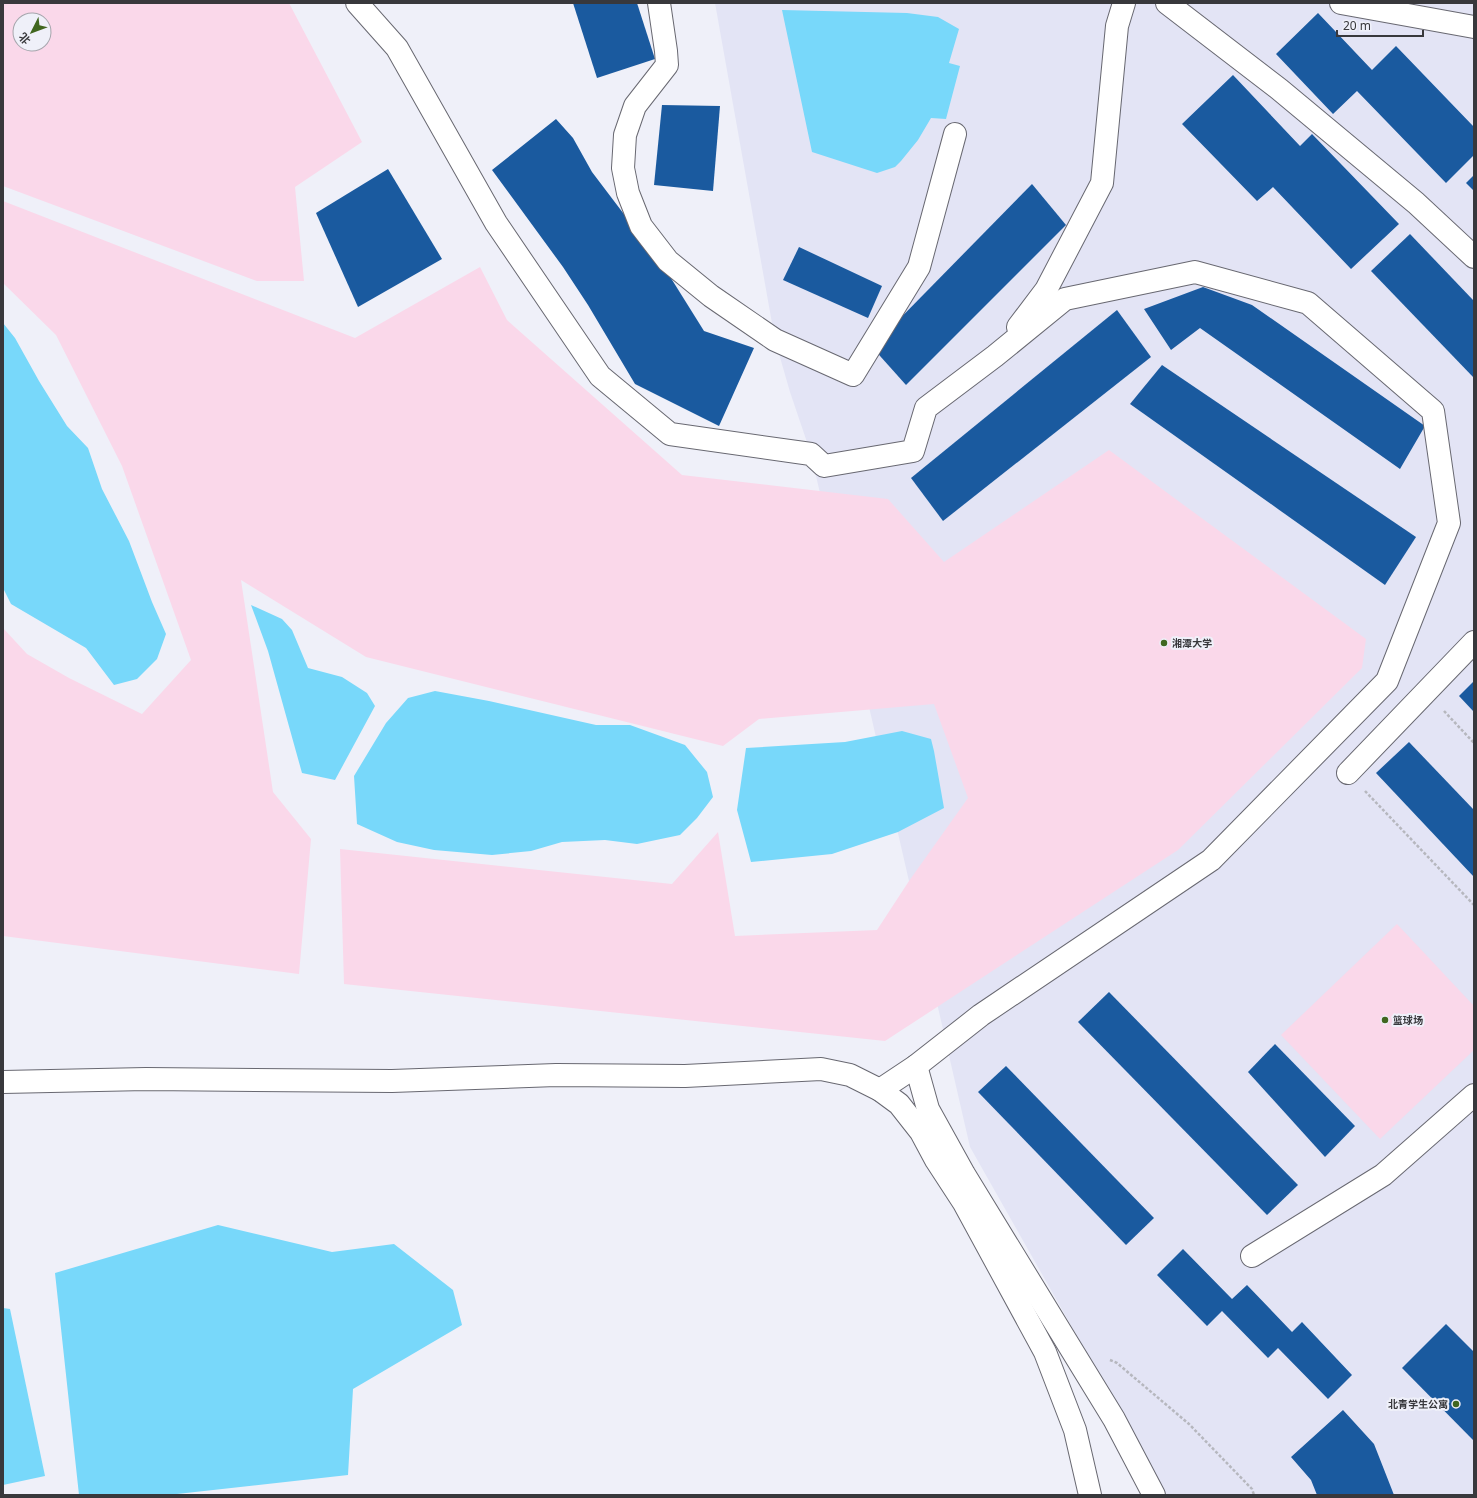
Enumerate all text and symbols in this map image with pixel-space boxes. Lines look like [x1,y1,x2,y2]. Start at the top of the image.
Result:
north arrow [12,12,52,52]
scale bar [1337,12,1423,38]
text: 20 m [1343,17,1371,34]
text: 北 [15,30,33,48]
place label: 湘潭大学 [1172,636,1212,650]
marker: 湘潭大学 [1159,638,1169,648]
place label: 篮球场 [1393,1013,1423,1027]
marker: 篮球场 [1380,1015,1390,1025]
place label: 北青学生公寓 [1388,1397,1448,1411]
marker: 北青学生公寓 [1451,1399,1461,1409]

